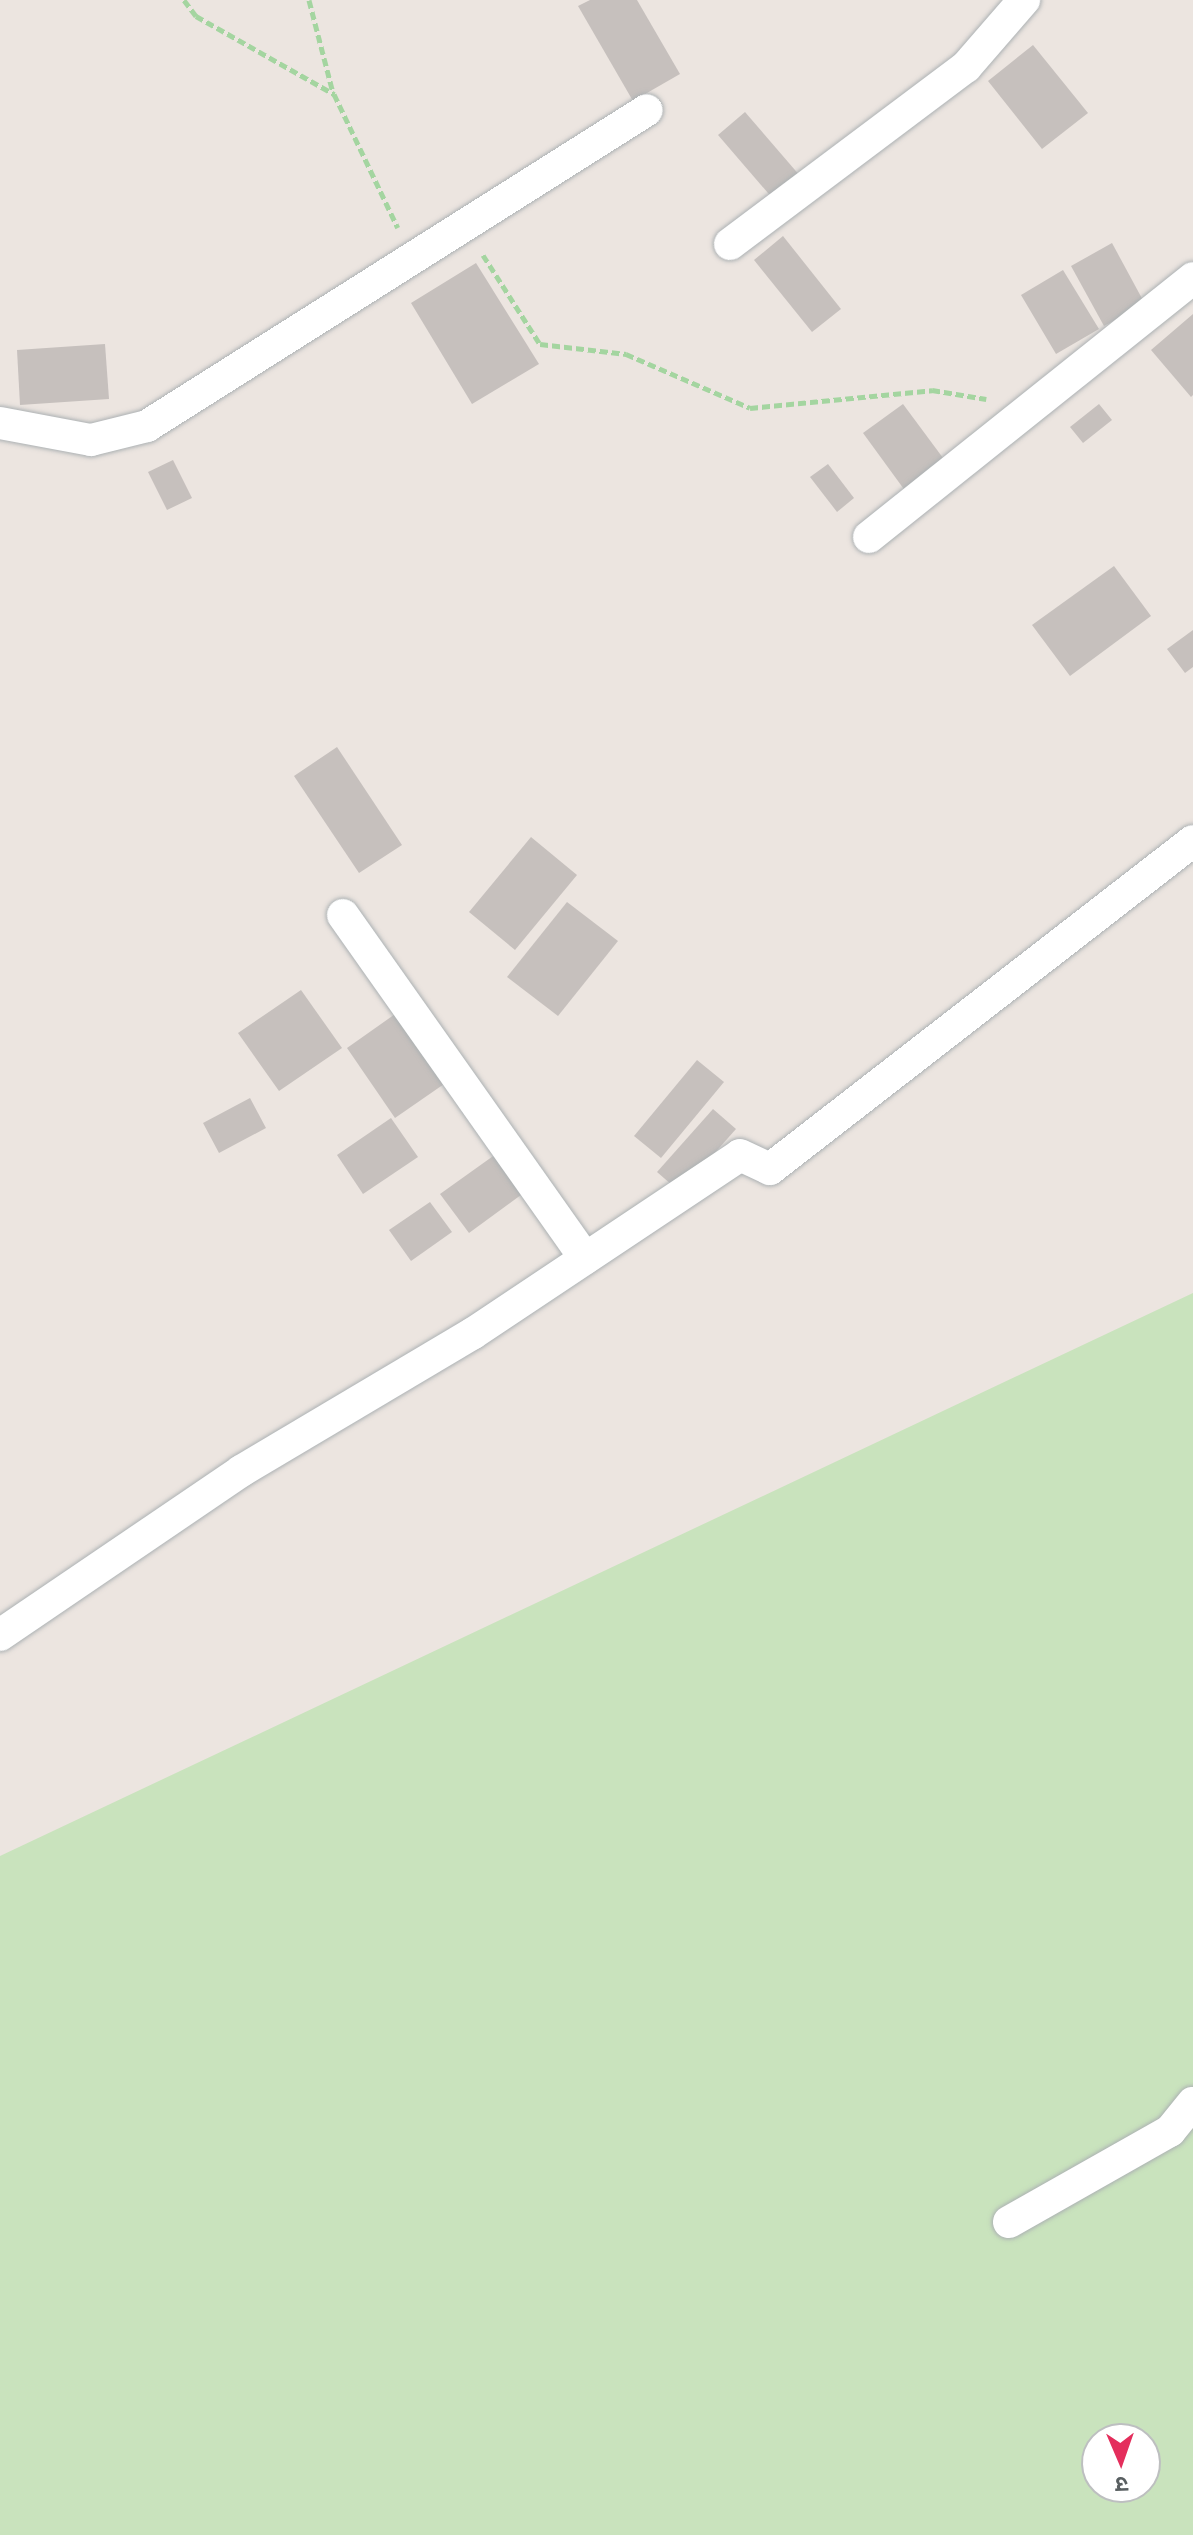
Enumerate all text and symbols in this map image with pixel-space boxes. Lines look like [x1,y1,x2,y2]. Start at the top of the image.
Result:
north arrow [1081,2423,1161,2503]
text: उ [1115,2470,1129,2500]

